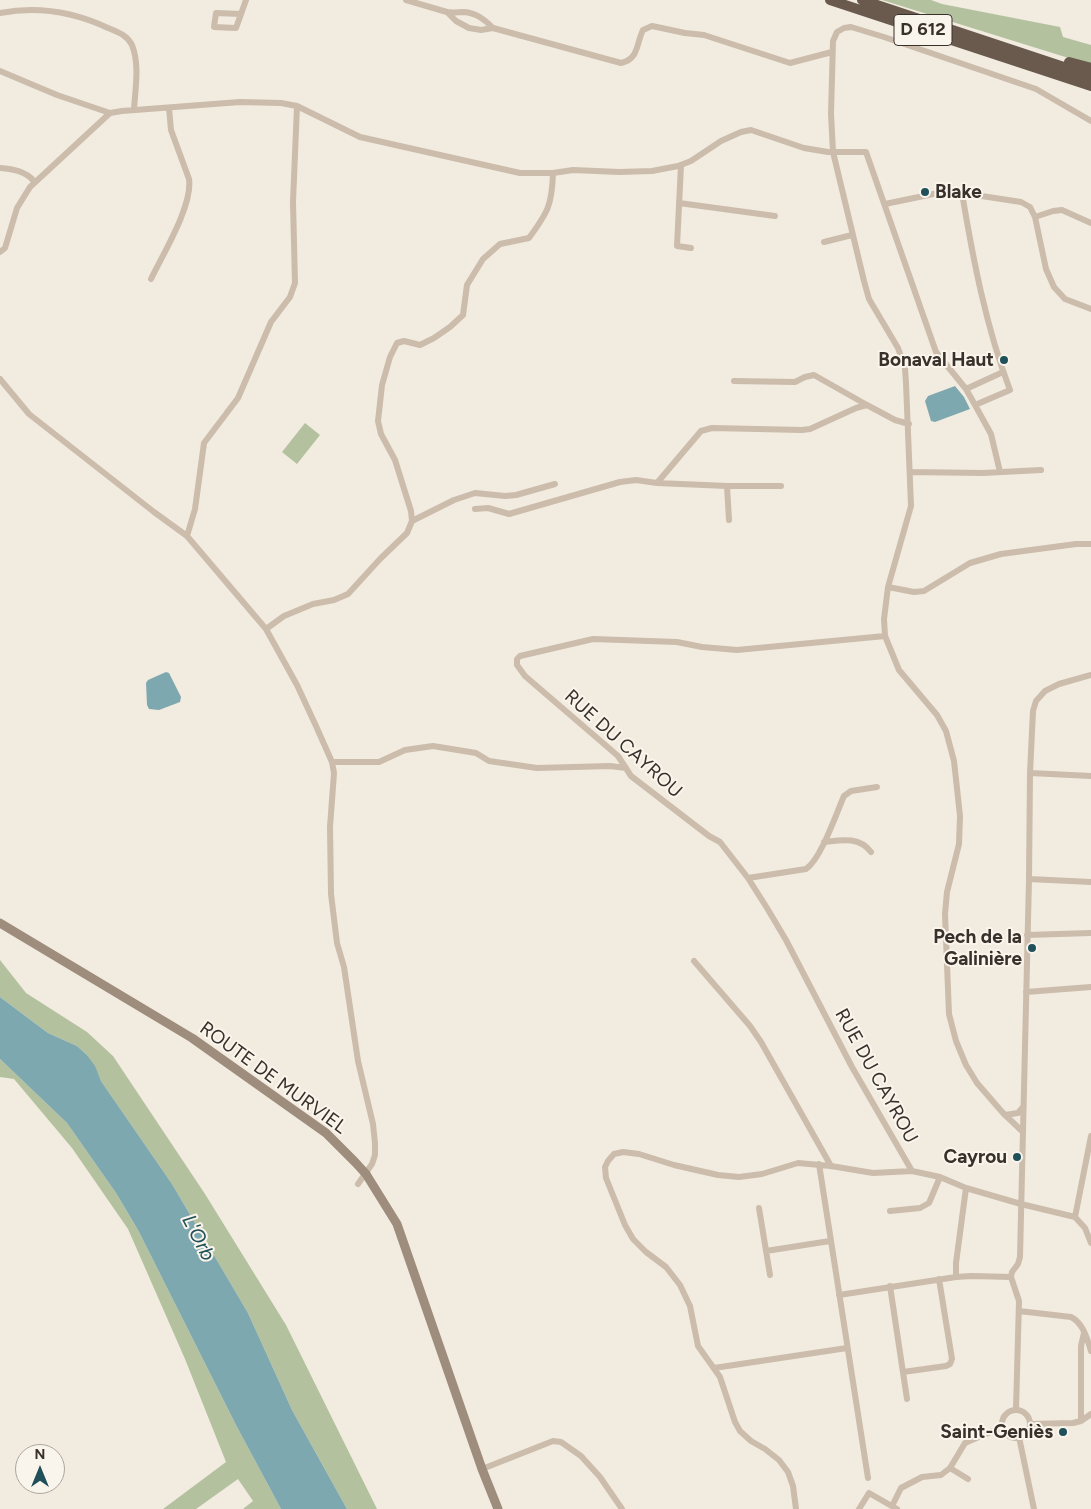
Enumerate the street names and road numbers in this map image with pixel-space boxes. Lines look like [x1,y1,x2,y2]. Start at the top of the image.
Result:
road number: D 612 [894,14,952,46]
street label: RUE DU CAYROU [559,685,687,803]
street label: RUE DU CAYROU [830,1005,922,1147]
street label: ROUTE DE MURVIEL [195,1017,351,1139]

